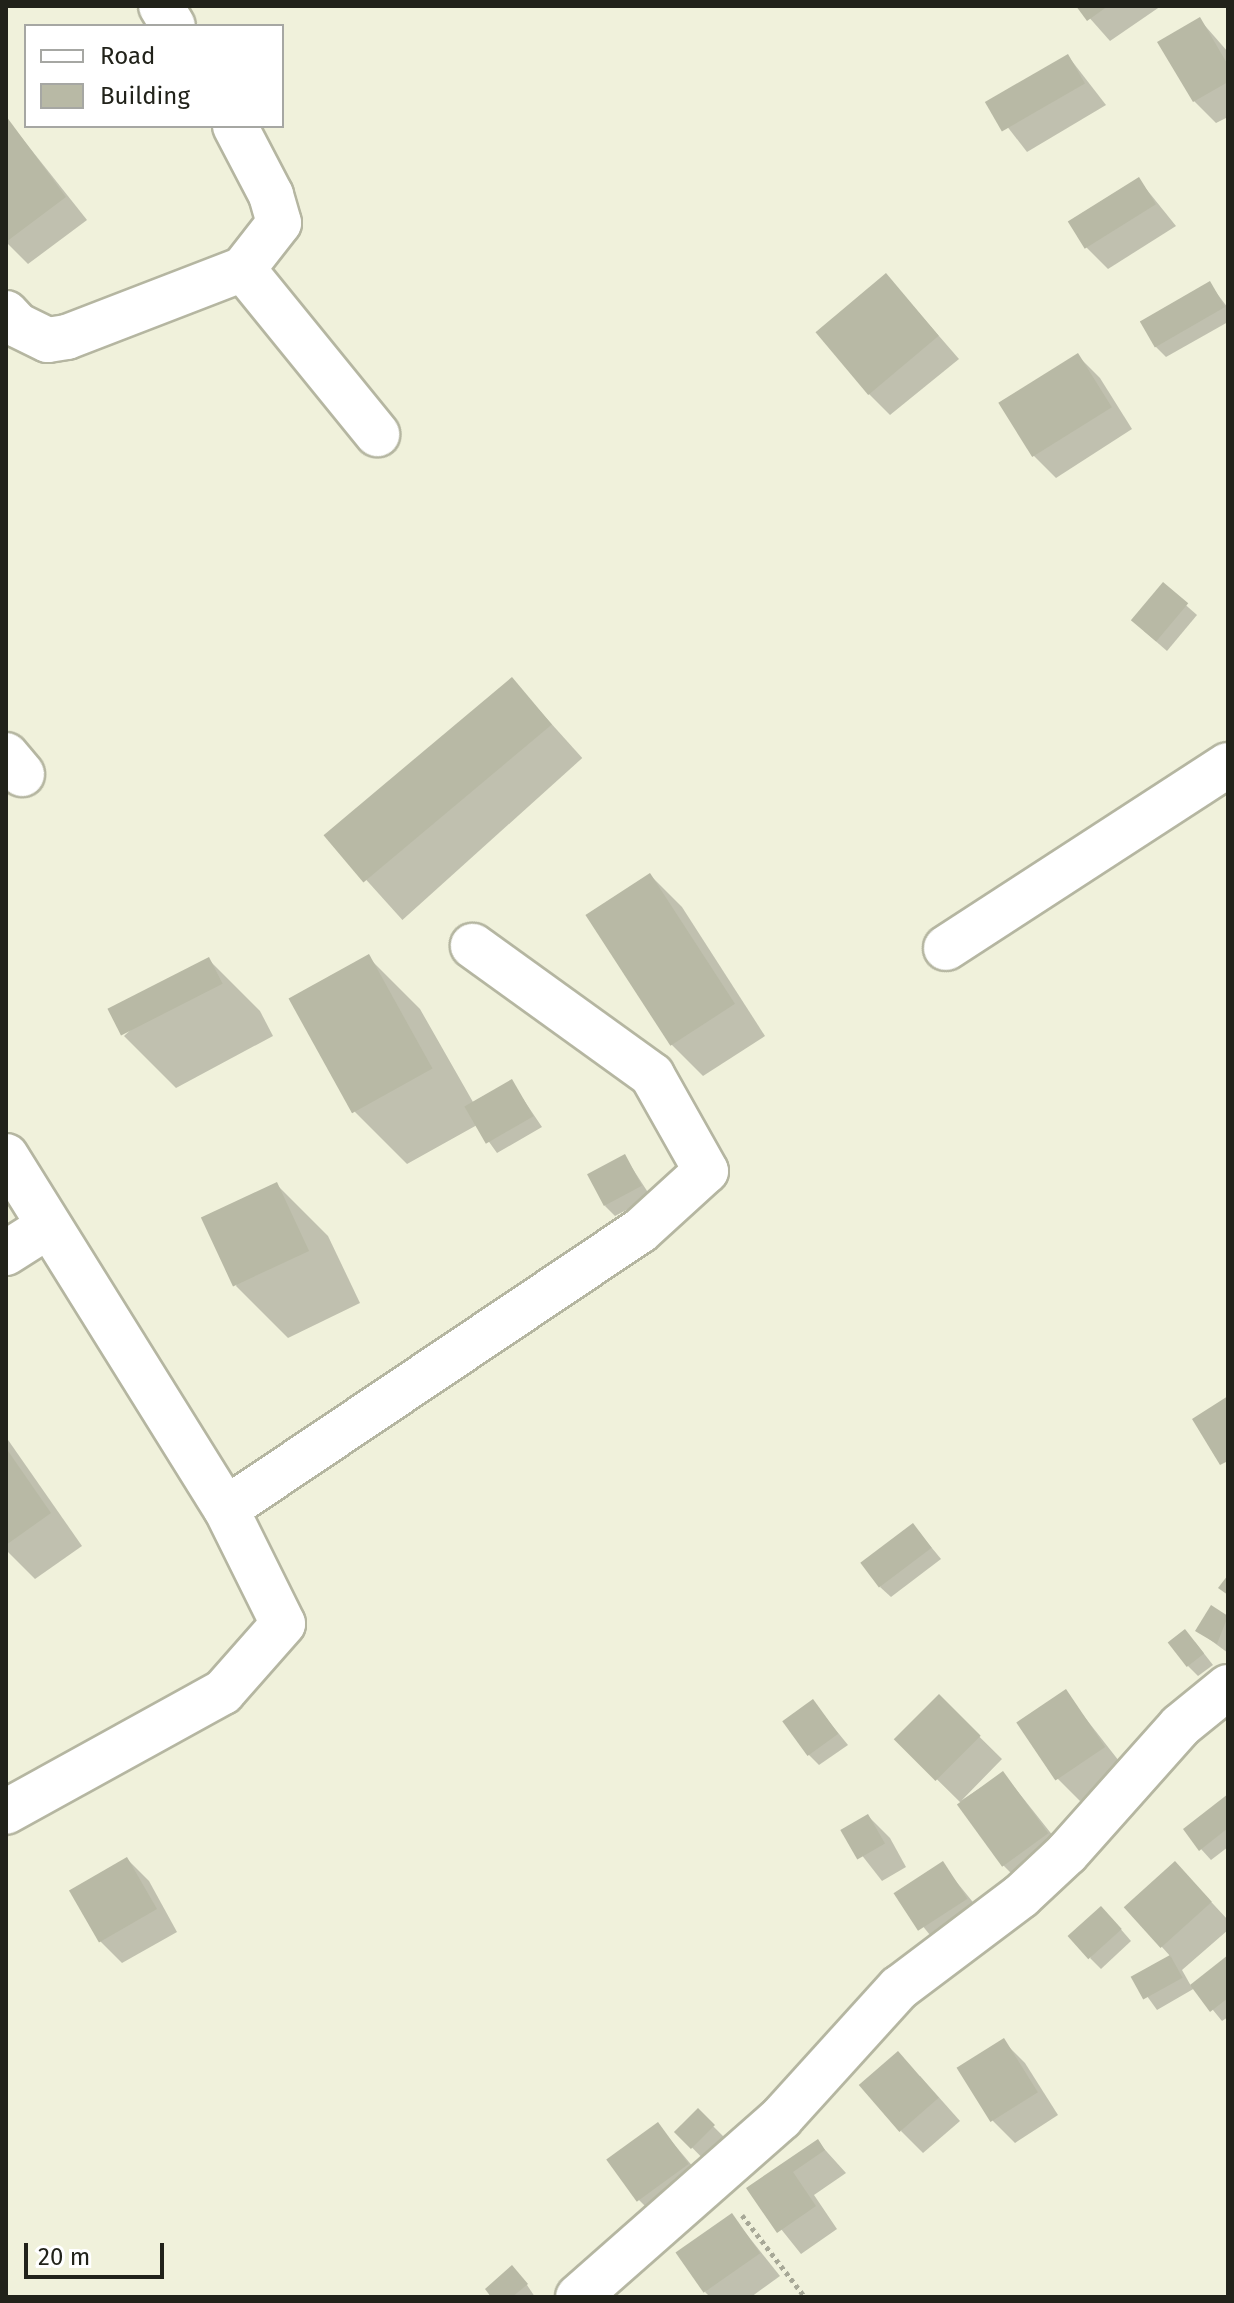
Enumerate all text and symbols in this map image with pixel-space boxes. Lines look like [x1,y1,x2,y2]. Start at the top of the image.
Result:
legend [24,24,284,128]
text: Road [100,42,155,70]
text: Building [100,82,190,110]
scale bar [28,2227,168,2277]
text: 20 m [38,2243,90,2271]

